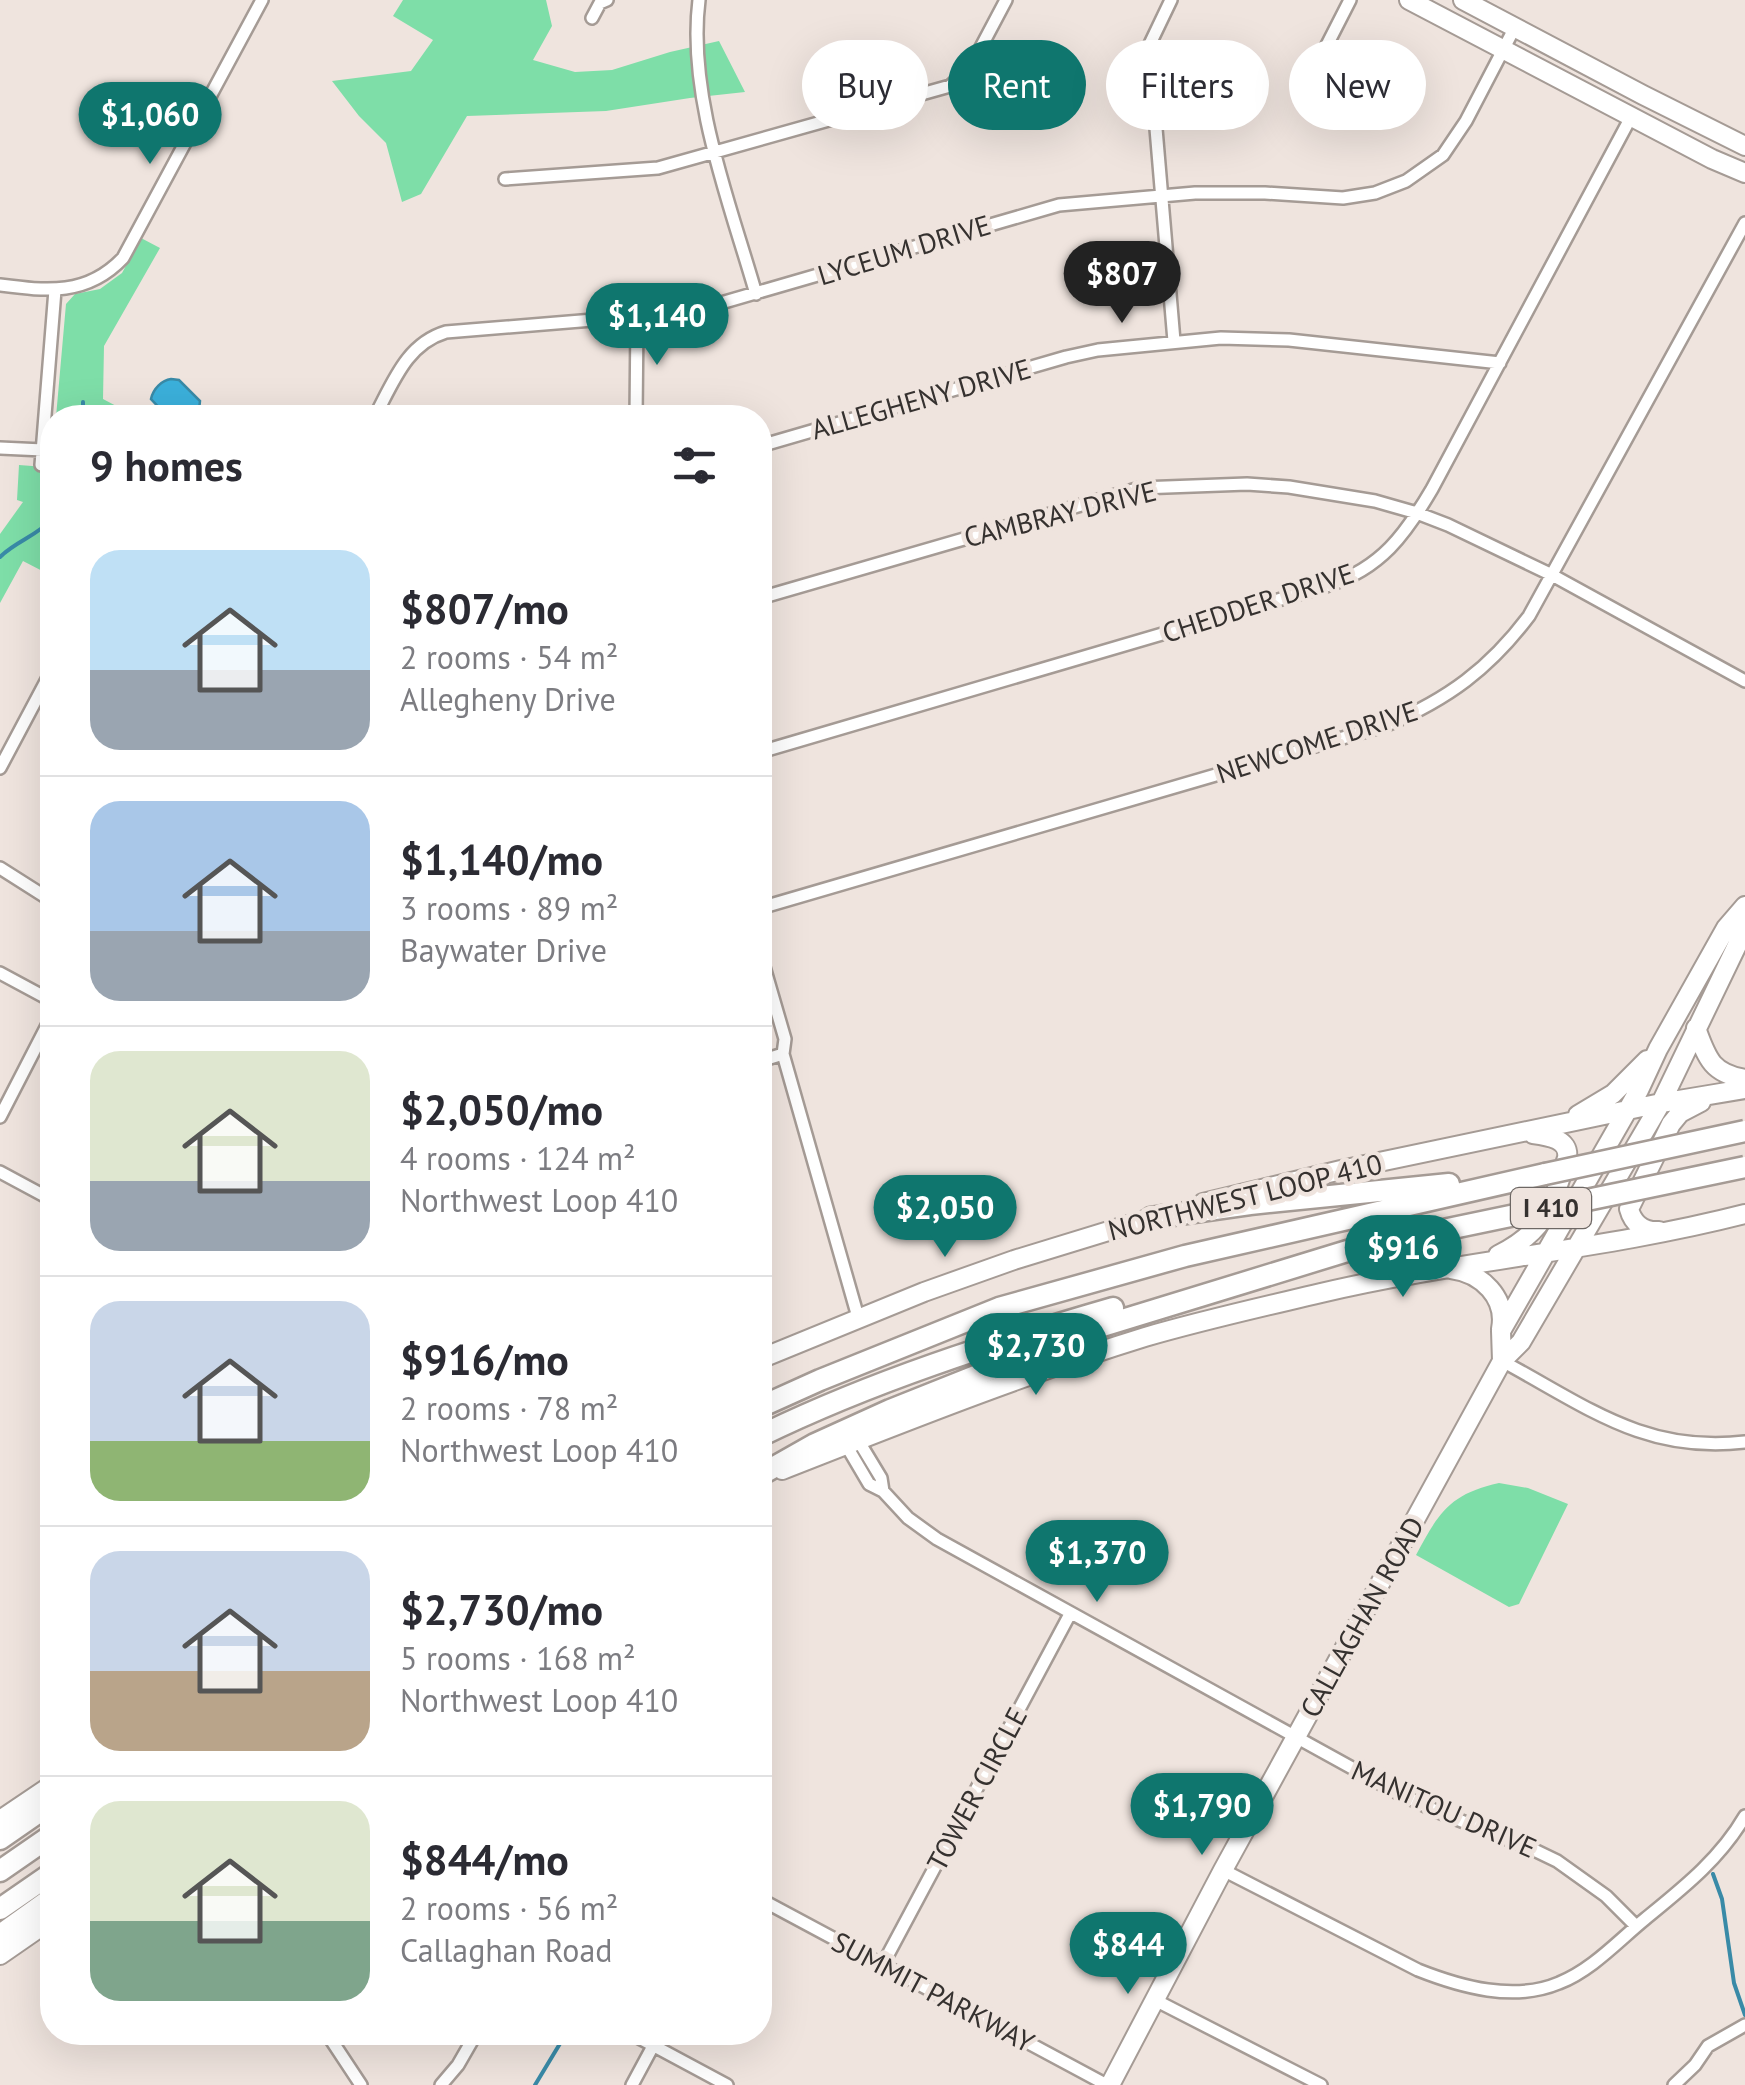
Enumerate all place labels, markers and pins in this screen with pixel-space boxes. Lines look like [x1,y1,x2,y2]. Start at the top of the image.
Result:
pin: $1,060 [69,82,231,167]
pin: $807 [1063,241,1181,326]
pin: $1,140 [576,283,738,368]
pin: $2,050 [864,1175,1026,1260]
pin: $916 [1344,1215,1462,1300]
pin: $2,730 [955,1313,1117,1398]
pin: $1,370 [1016,1520,1178,1605]
pin: $1,790 [1121,1773,1283,1858]
pin: $844 [1069,1912,1187,1997]

